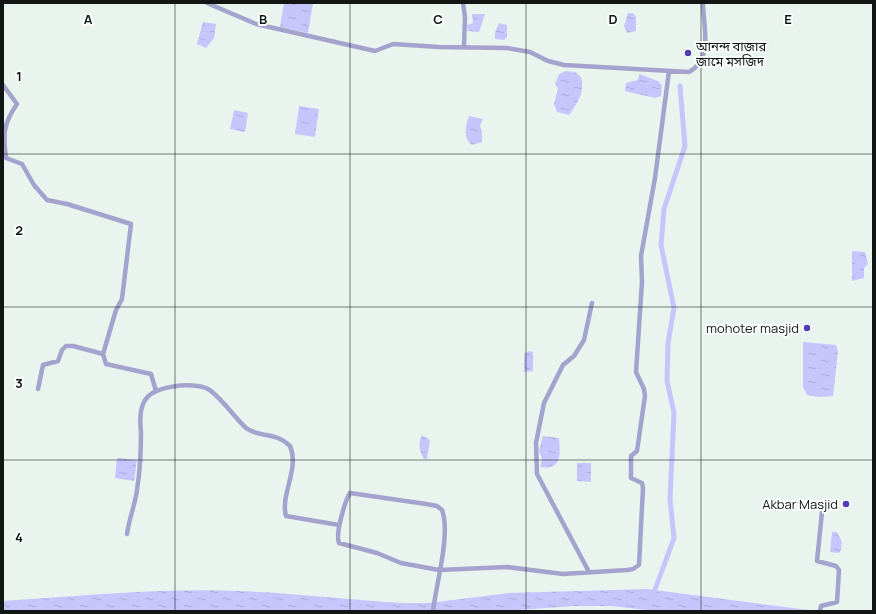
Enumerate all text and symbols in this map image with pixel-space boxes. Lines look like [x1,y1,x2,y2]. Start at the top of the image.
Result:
text: A [84,10,93,28]
text: B [259,10,267,28]
text: C [433,10,443,28]
text: D [608,10,618,28]
text: E [784,10,792,28]
place label: আনন্দ বাজার জামে মসজিদ [695,37,766,70]
marker: আনন্দ বাজার জামে মসজিদ [683,48,693,58]
text: 1 [16,67,22,85]
text: 2 [15,221,23,239]
place label: mohoter masjid [706,319,799,337]
marker: mohoter masjid [802,323,812,333]
text: 3 [15,374,23,392]
place label: Akbar Masjid [762,495,838,513]
marker: Akbar Masjid [841,499,851,509]
text: 4 [15,528,23,546]

